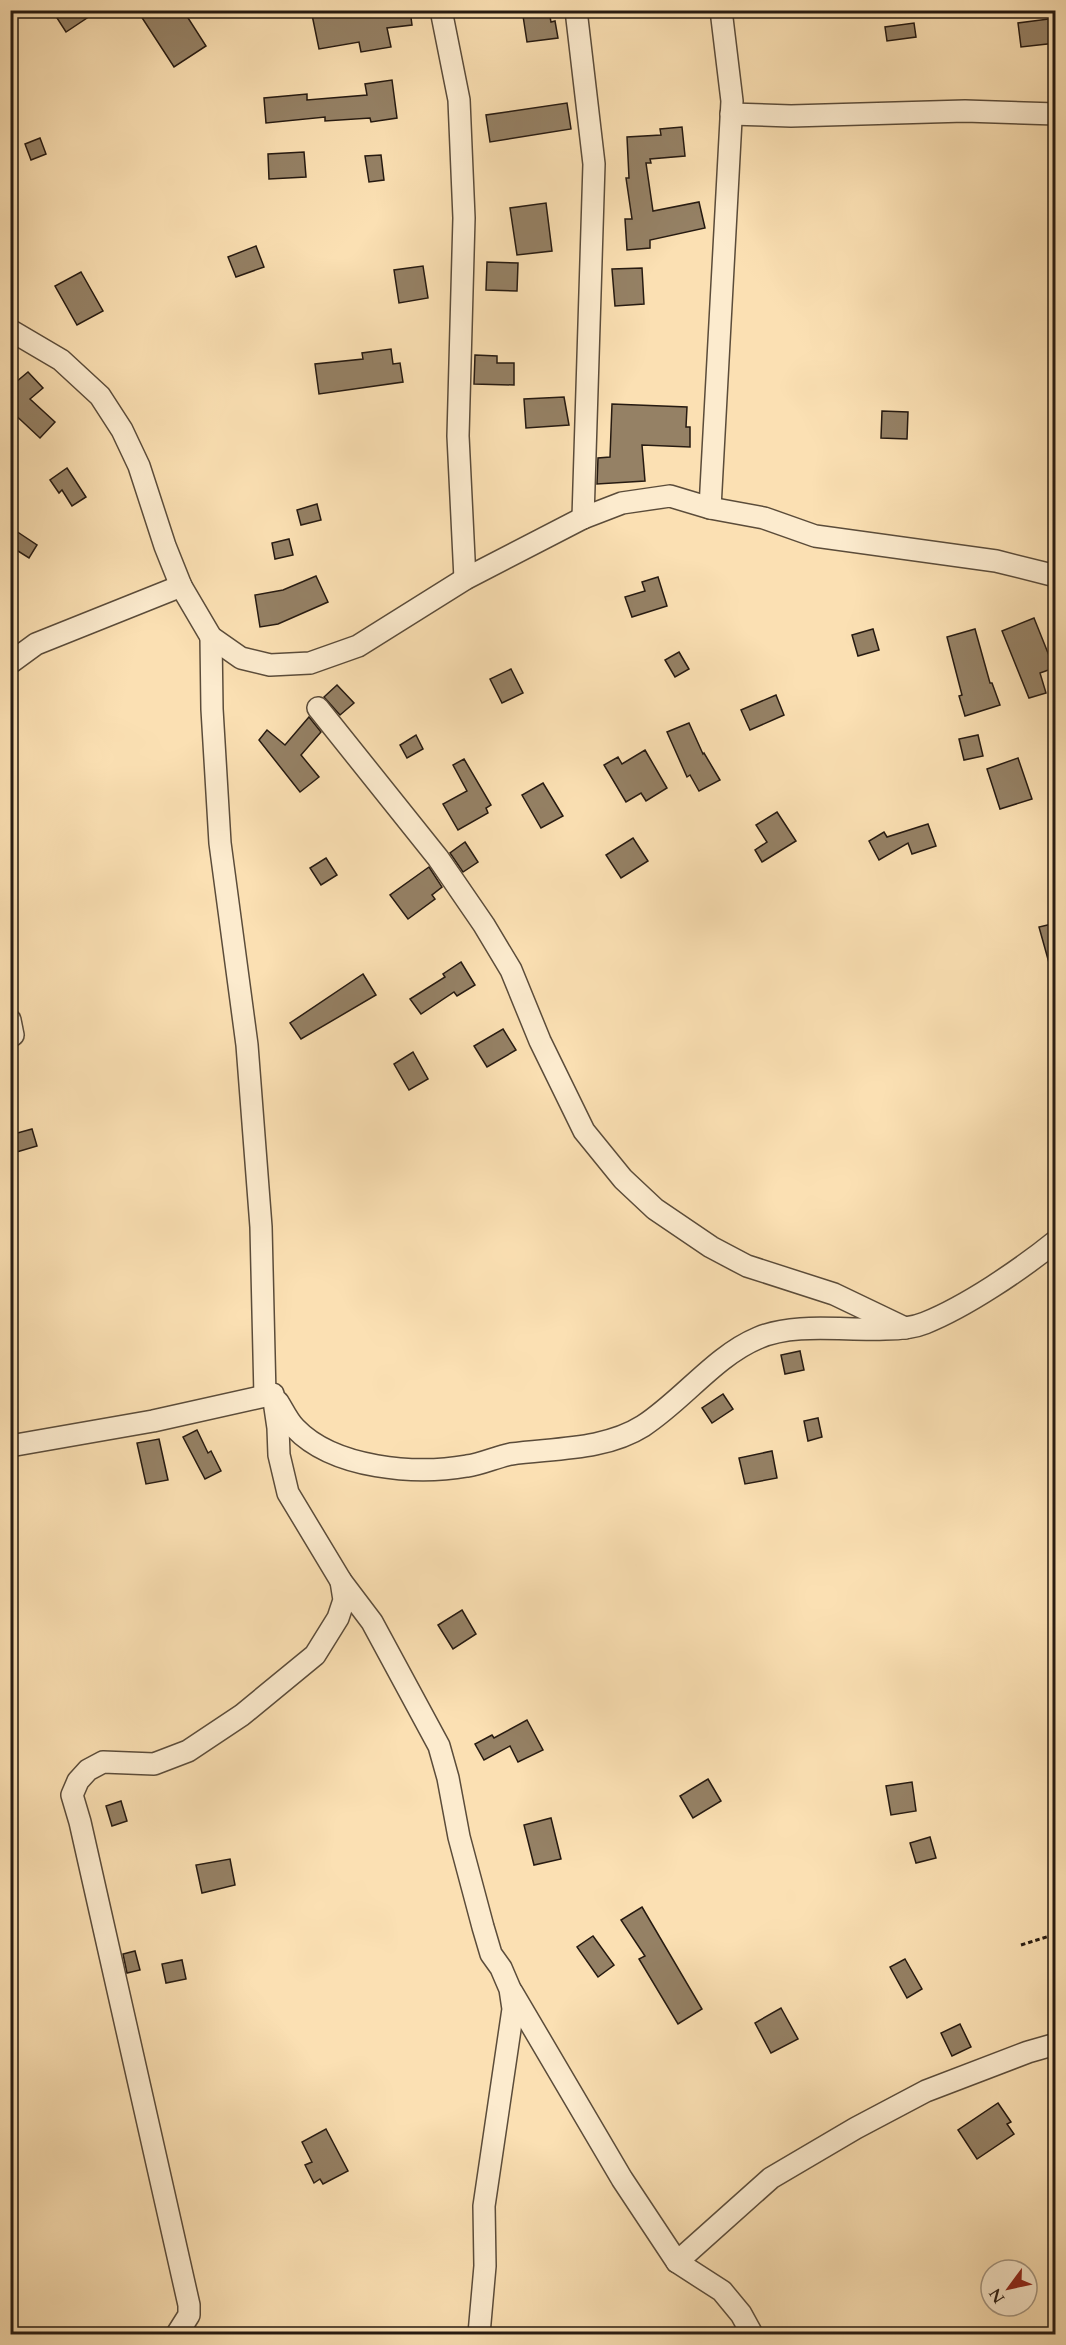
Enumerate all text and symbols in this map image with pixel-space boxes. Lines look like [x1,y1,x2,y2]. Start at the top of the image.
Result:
north arrow [979,2258,1039,2318]
text: N [984,2284,1010,2307]

